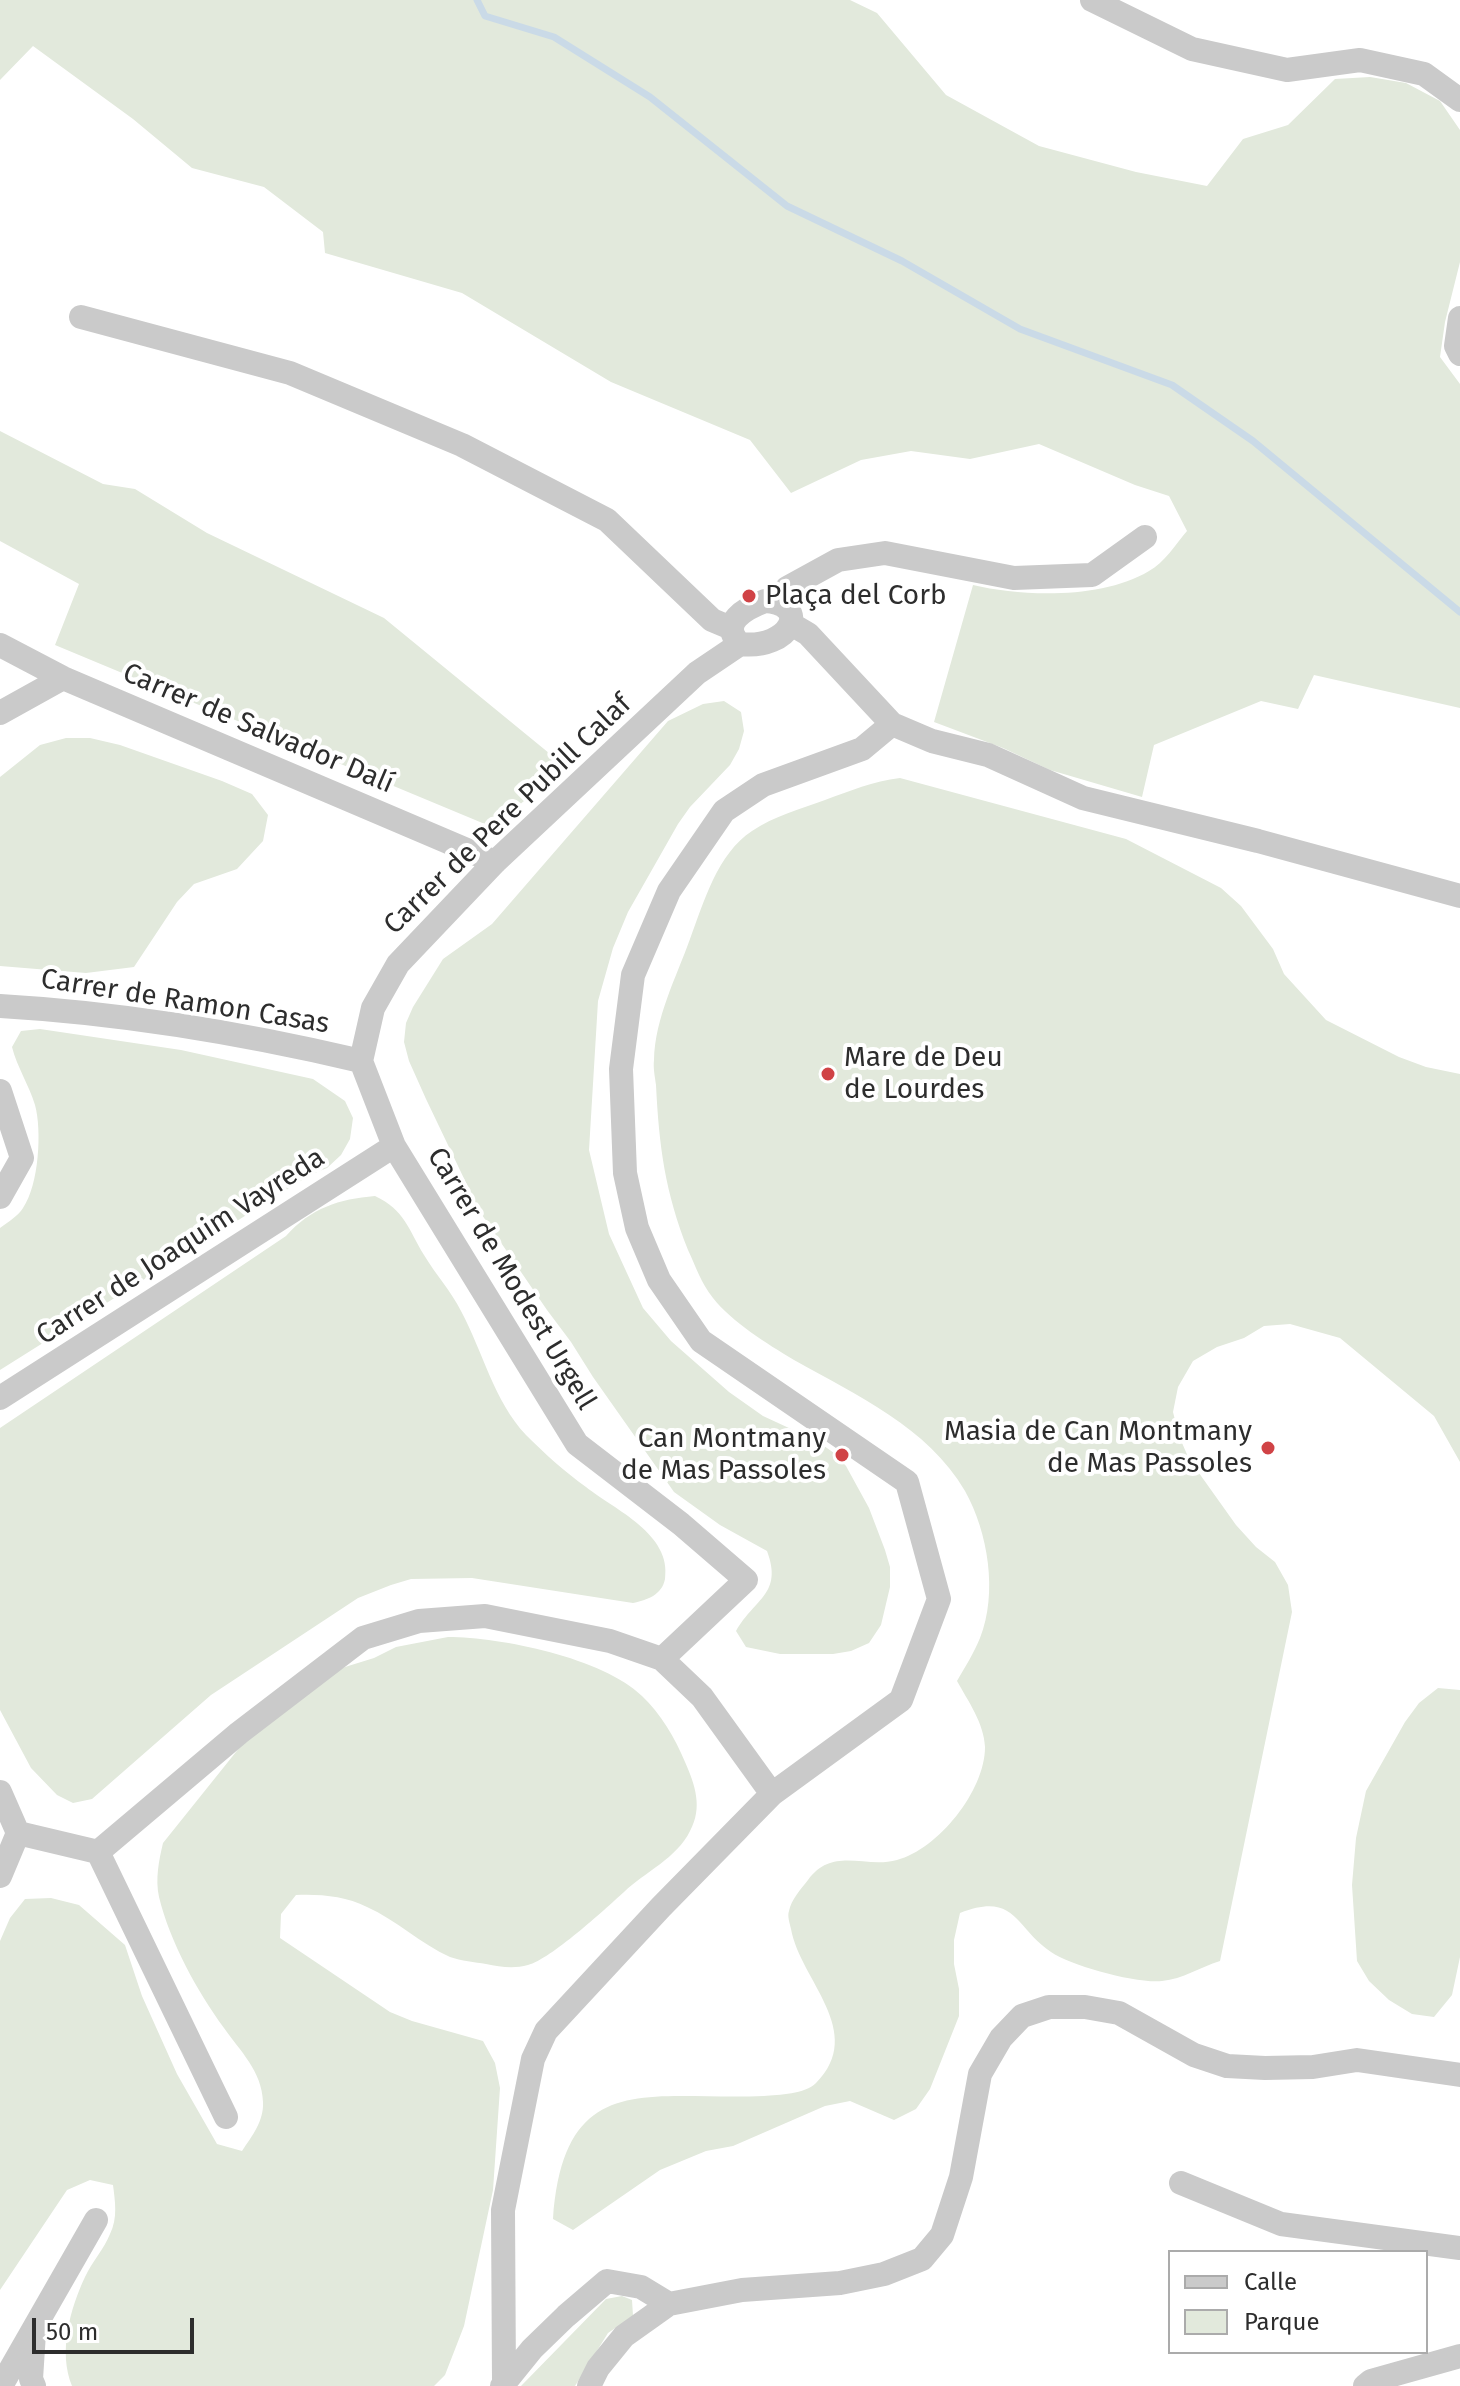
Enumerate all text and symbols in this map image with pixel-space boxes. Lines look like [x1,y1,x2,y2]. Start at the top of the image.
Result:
place label: Plaça del Corb [765,579,947,613]
marker: Plaça del Corb [740,587,758,605]
street label: Carrer de Salvador Dalí [117,657,399,801]
street label: Carrer de Pere Pubill Calaf [377,688,639,942]
street label: Carrer de Ramon Casas [38,963,332,1041]
place label: Mare de Deu de Lourdes [844,1041,1003,1107]
marker: Mare de Deu de Lourdes [819,1065,837,1083]
street label: Carrer de Joaquim Vayreda [31,1141,331,1353]
street label: Carrer de Modest Urgell [419,1142,603,1416]
place label: Masia de Can Montmany de Mas Passoles [944,1415,1252,1481]
place label: Can Montmany de Mas Passoles [621,1422,826,1488]
marker: Masia de Can Montmany de Mas Passoles [1259,1439,1277,1457]
marker: Can Montmany de Mas Passoles [833,1446,851,1464]
legend [1168,2250,1428,2354]
text: Calle [1244,2268,1297,2296]
scale bar [36,2302,198,2352]
text: Parque [1244,2308,1320,2336]
text: 50 m [46,2318,98,2346]

